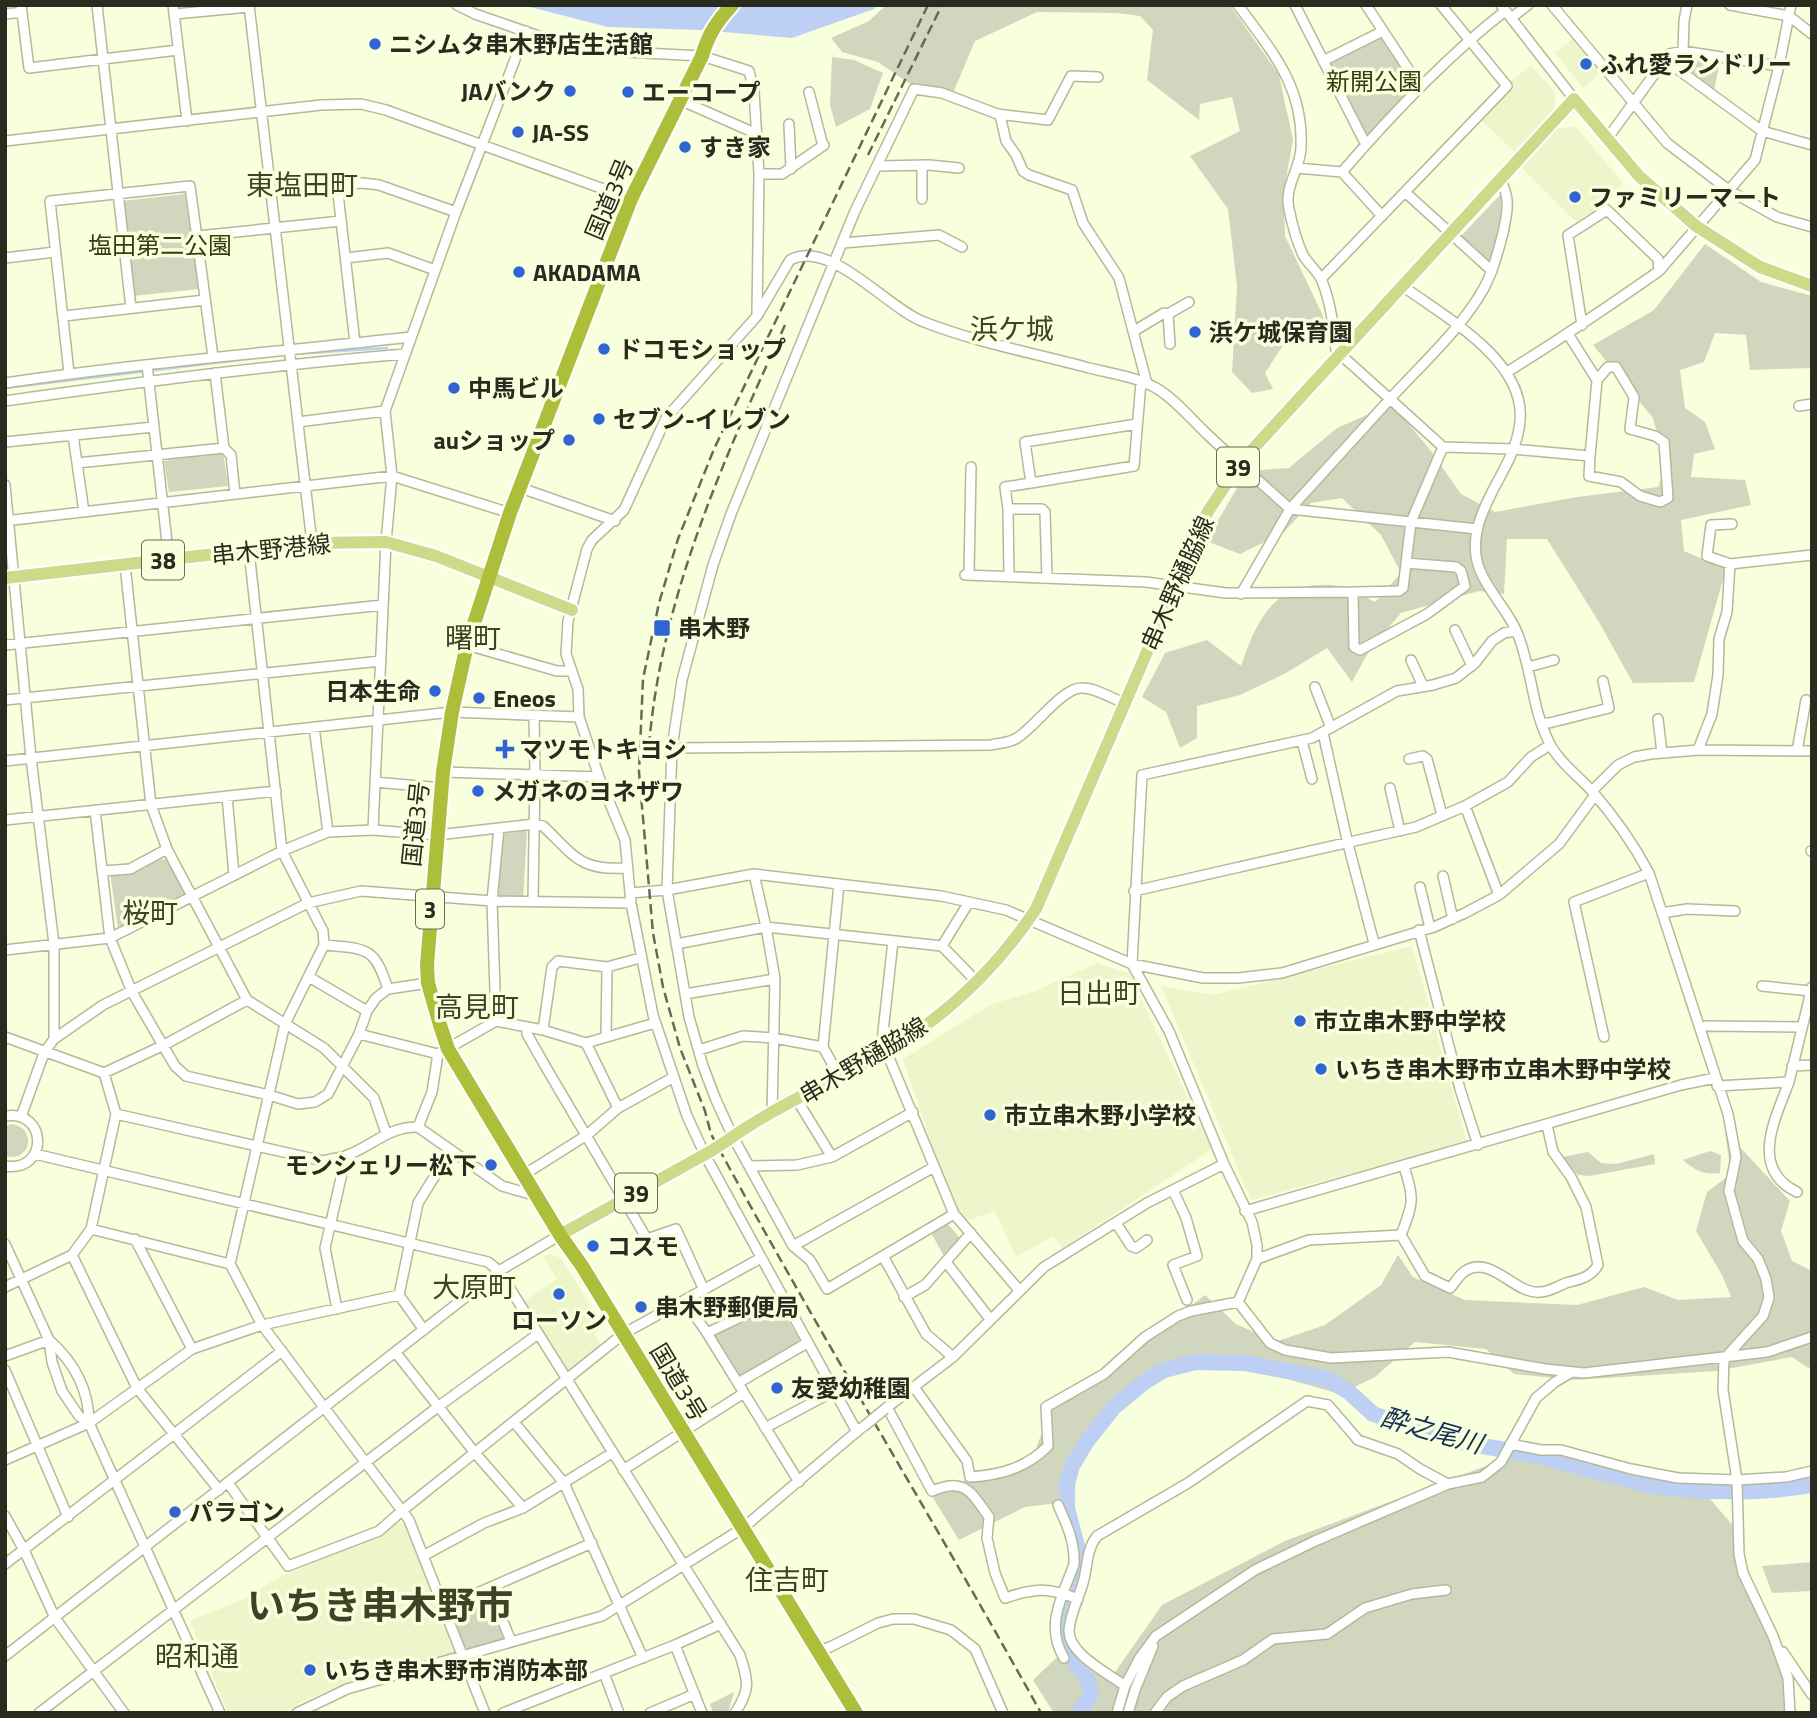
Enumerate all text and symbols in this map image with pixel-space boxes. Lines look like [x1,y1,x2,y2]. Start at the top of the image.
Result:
place label: ニシムタ串木野店生活館 [389,26,653,62]
marker: ニシムタ串木野店生活館 [367,36,383,52]
place label: ふれ愛ランドリー [1600,46,1792,82]
marker: ふれ愛ランドリー [1578,56,1594,72]
park label: 新開公園 [1326,63,1422,99]
place label: JAバンク [461,73,556,109]
place label: エーコープ [642,74,761,110]
marker: JAバンク [562,83,578,99]
marker: エーコープ [620,84,636,100]
place label: JA-SS [532,114,589,150]
marker: JA-SS [510,124,526,140]
place label: すき家 [699,129,771,165]
marker: すき家 [677,139,693,155]
street label: 国道3号 [576,153,642,245]
district label: 東塩田町 [246,163,358,206]
place label: ファミリーマート [1589,179,1781,215]
marker: ファミリーマート [1567,189,1583,205]
park label: 塩田第二公園 [88,227,232,263]
place label: AKADAMA [533,254,641,290]
marker: AKADAMA [511,264,527,280]
district label: 浜ケ城 [970,307,1054,350]
place label: 浜ケ城保育園 [1209,314,1353,350]
marker: 浜ケ城保育園 [1187,324,1203,340]
place label: ドコモショップ [618,331,786,367]
marker: ドコモショップ [596,341,612,357]
place label: 中馬ビル [468,370,564,406]
marker: 中馬ビル [446,380,462,396]
place label: セブン-イレブン [613,401,791,437]
marker: セブン-イレブン [591,411,607,427]
place label: auショップ [433,422,555,458]
marker: auショップ [561,432,577,448]
road number: 39 [1217,447,1259,486]
street label: 串木野樋脇線 [1131,510,1223,656]
street label: 串木野港線 [209,525,333,573]
road number: 38 [142,540,184,580]
place label: 串木野 [678,610,750,646]
district label: 曙町 [445,616,501,659]
marker: 串木野 [652,618,672,638]
place label: 日本生命 [325,673,421,709]
place label: Eneos [493,680,556,716]
marker: 日本生命 [427,683,443,699]
marker: Eneos [471,690,487,706]
place label: マツモトキヨシ [519,731,687,767]
marker: マツモトキヨシ [497,741,513,757]
place label: メガネのヨネザワ [492,773,684,809]
street label: 国道3号 [393,780,437,868]
marker: メガネのヨネザワ [470,783,486,799]
road number: 3 [416,890,444,928]
district label: 桜町 [122,891,178,934]
district label: 日出町 [1057,971,1141,1014]
district label: 高見町 [435,985,519,1028]
place label: 市立串木野中学校 [1314,1003,1506,1039]
street label: 串木野樋脇線 [792,1007,934,1113]
marker: 市立串木野中学校 [1292,1013,1308,1029]
place label: いちき串木野市立串木野中学校 [1335,1051,1671,1087]
marker: いちき串木野市立串木野中学校 [1313,1061,1329,1077]
place label: 市立串木野小学校 [1004,1097,1196,1133]
marker: 市立串木野小学校 [982,1107,998,1123]
place label: モンシェリー松下 [285,1147,477,1183]
marker: モンシェリー松下 [483,1157,499,1173]
road number: 39 [615,1174,657,1212]
place label: コスモ [607,1228,679,1264]
marker: コスモ [585,1238,601,1254]
district label: 大原町 [432,1265,516,1308]
marker: ローソン [551,1286,567,1302]
place label: 串木野郵便局 [655,1289,799,1325]
marker: 串木野郵便局 [633,1299,649,1315]
place label: ローソン [511,1302,607,1338]
street label: 国道3号 [642,1336,716,1428]
place label: 友愛幼稚園 [791,1370,911,1406]
marker: 友愛幼稚園 [769,1380,785,1396]
water label: 酔之尾川 [1377,1397,1490,1464]
place label: パラゴン [189,1494,285,1530]
marker: パラゴン [167,1504,183,1520]
district label: 住吉町 [745,1558,829,1601]
district label: いちき串木野市 [247,1576,513,1634]
district label: 昭和通 [155,1634,239,1677]
place label: いちき串木野市消防本部 [324,1652,588,1688]
marker: いちき串木野市消防本部 [302,1662,318,1678]

